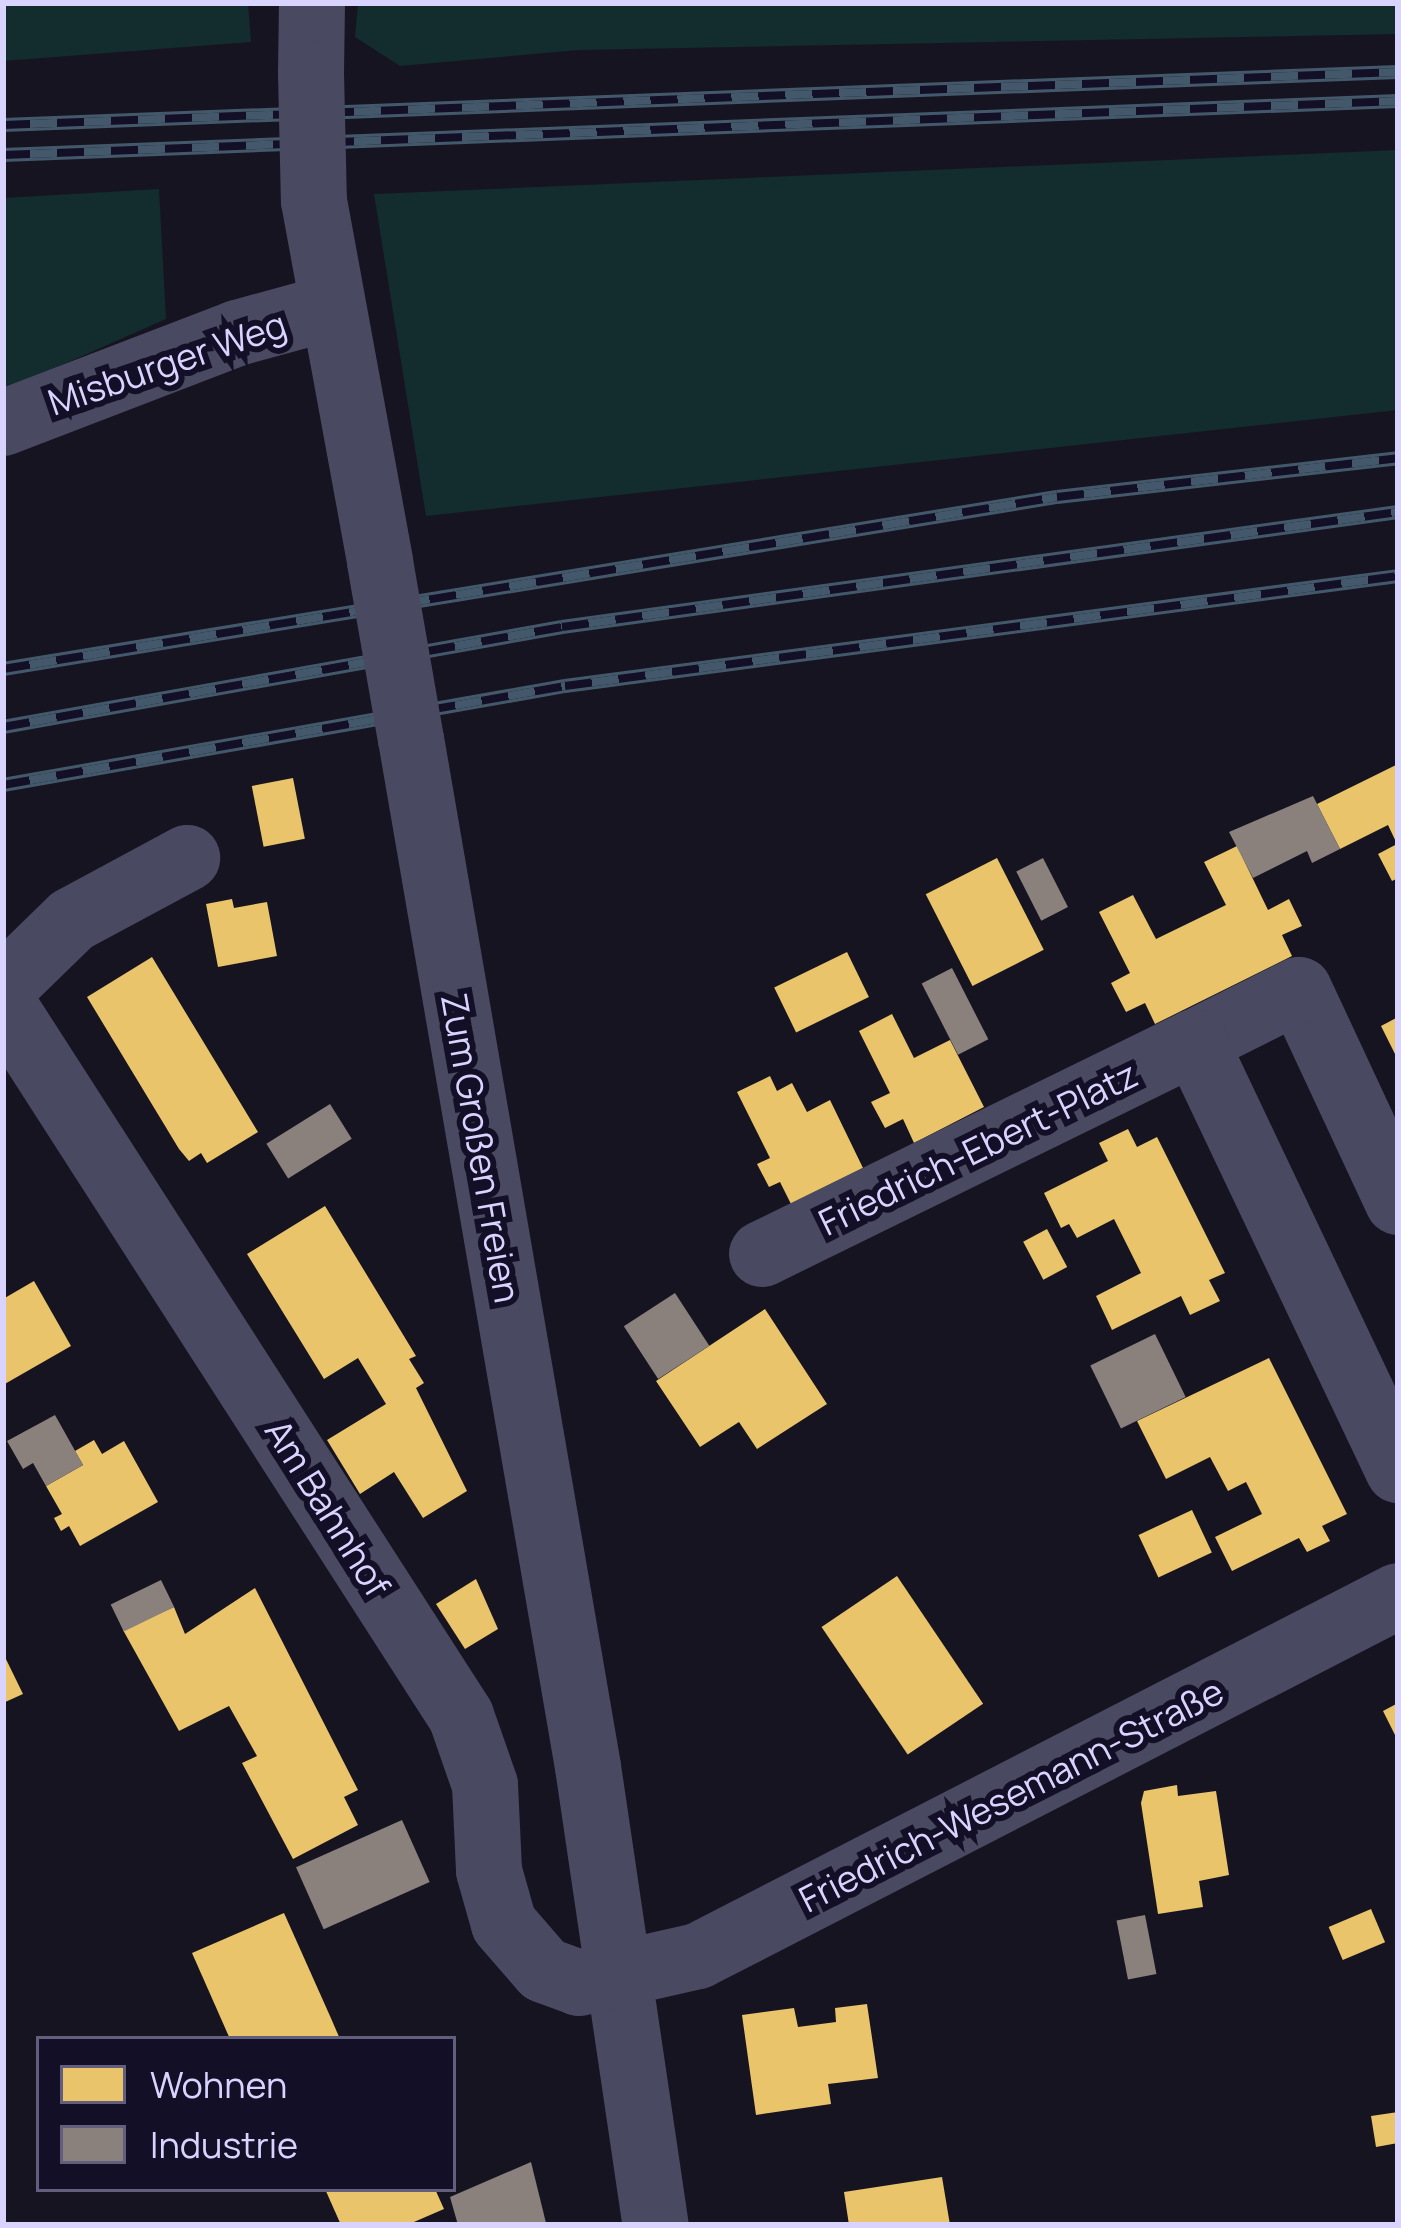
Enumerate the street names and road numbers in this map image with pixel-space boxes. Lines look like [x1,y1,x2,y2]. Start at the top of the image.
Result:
street label: Misburger Weg [42,302,292,424]
street label: Zum Großen Freien [433,990,529,1306]
street label: Friedrich-Ebert-Platz [812,1052,1144,1244]
street label: Am Bahnhof [256,1411,400,1605]
street label: Friedrich-Wesemann-Straße [792,1669,1230,1921]

